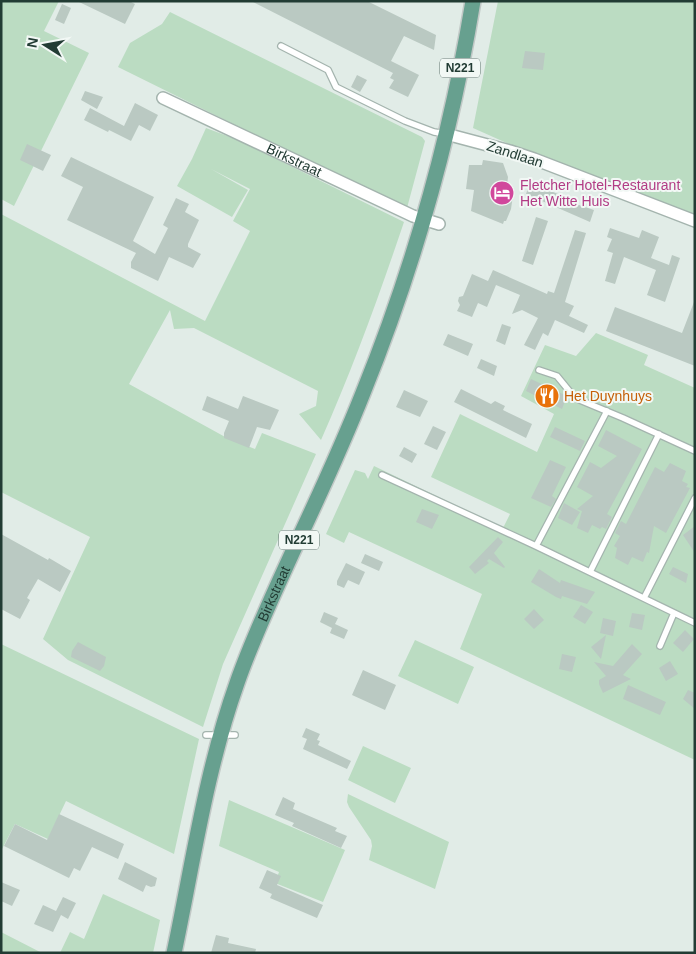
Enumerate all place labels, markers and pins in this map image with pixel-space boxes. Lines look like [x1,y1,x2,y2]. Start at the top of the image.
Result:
place label: Fletcher Hotel-Restaurant Het Witte Huis [520,177,680,209]
hotel icon: Fletcher Hotel-Restaurant Het Witte Huis [489,180,515,206]
restaurant icon: Het Duynhuys [534,383,560,409]
place label: Het Duynhuys [564,388,652,404]

